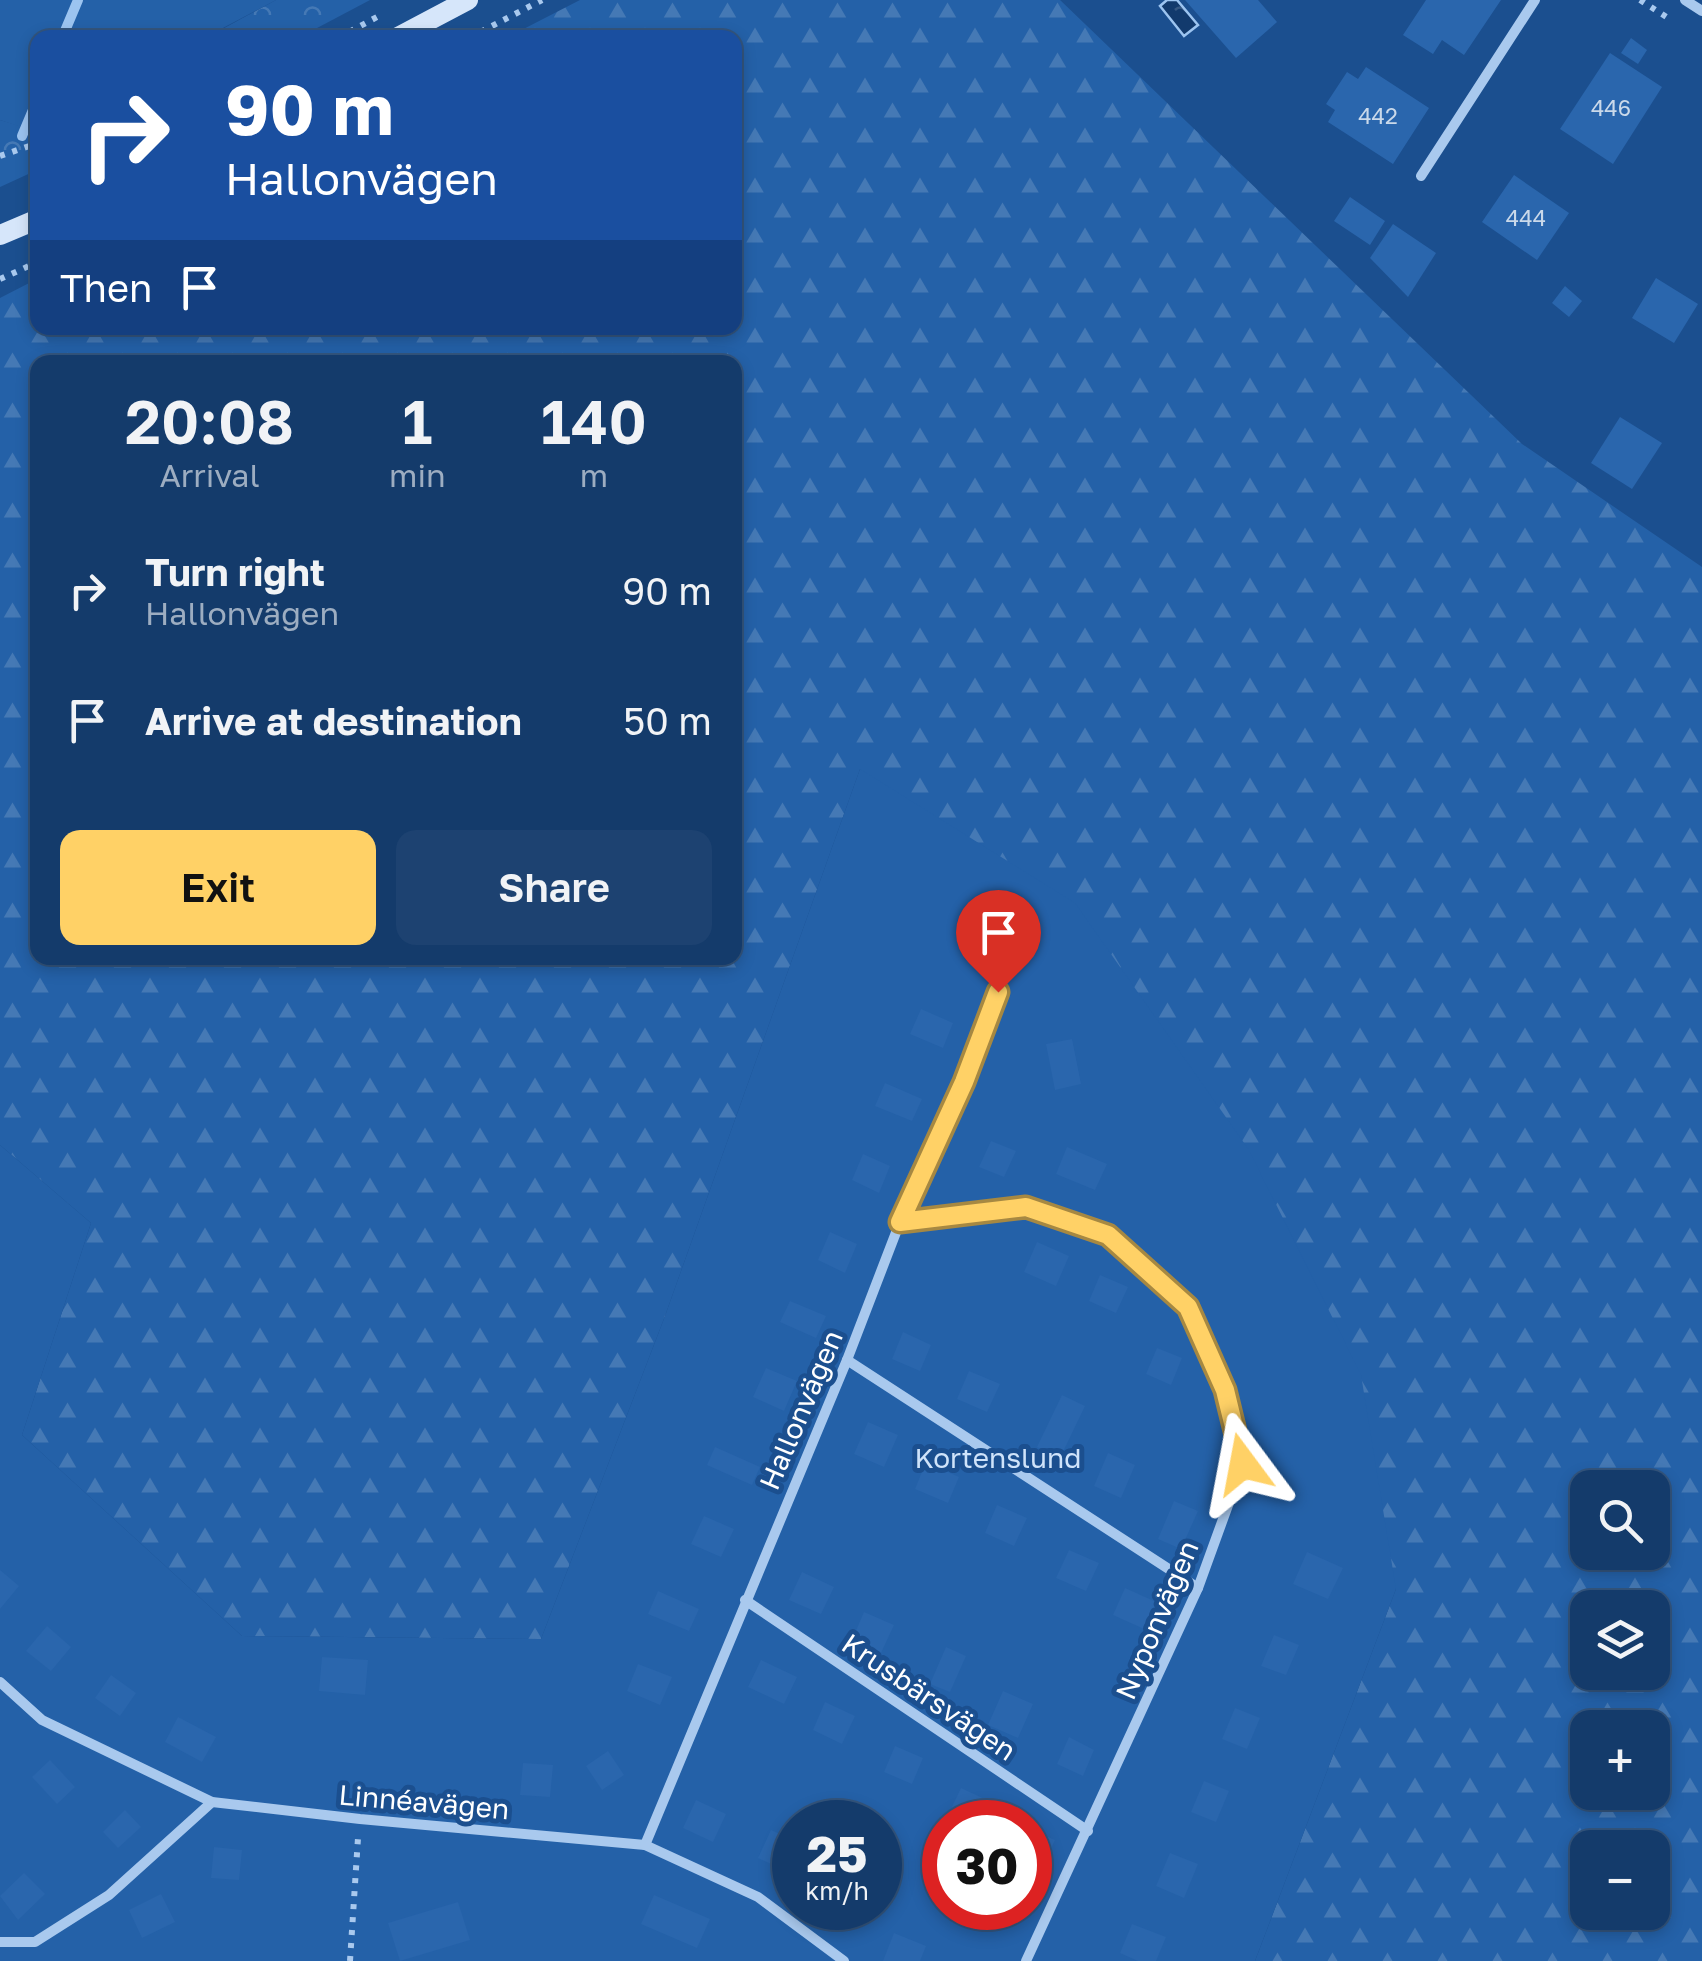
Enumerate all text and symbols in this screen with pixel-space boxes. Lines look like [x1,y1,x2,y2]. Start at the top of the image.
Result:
text: 90 m [225,66,394,150]
icon: right [60,70,190,200]
house number: 446 [1591,94,1631,121]
house number: 442 [1358,102,1398,129]
text: Hallonvägen [225,151,498,205]
house number: 444 [1506,204,1546,231]
icon: arrive [172,260,227,315]
text: Then [60,265,152,310]
text: 20:08 [125,385,294,457]
text: 1 [402,385,432,457]
text: 140 [541,385,647,457]
text: Arrival [159,456,260,494]
text: min [389,456,446,494]
text: m [580,456,608,494]
text: Turn right [145,549,325,594]
icon: right [60,563,115,618]
text: 90 m [622,568,712,613]
text: Hallonvägen [145,594,339,632]
icon: arrive [60,693,115,748]
text: Arrive at destination [145,698,522,743]
text: 50 m [623,698,712,743]
button: Exit [60,830,376,945]
button: Share [396,830,712,945]
pin [956,890,1041,993]
icon: arrive [971,905,1026,960]
street label: Hallonvägen [752,1325,849,1494]
position arrow [1191,1412,1295,1516]
park label: Kortenslund [915,1441,1081,1474]
map controls [1570,1470,1670,1930]
button: search [1570,1470,1670,1570]
street label: Nyponvägen [1108,1535,1205,1704]
button: layers [1570,1590,1670,1690]
street label: Krusbärsvägen [836,1626,1022,1767]
button: + [1570,1710,1670,1810]
street label: Linnéavägen [337,1778,511,1825]
speed limit sign: 30 [922,1800,1052,1930]
text: 25 [806,1823,867,1883]
button: − [1570,1830,1670,1930]
text: km/h [805,1875,869,1906]

